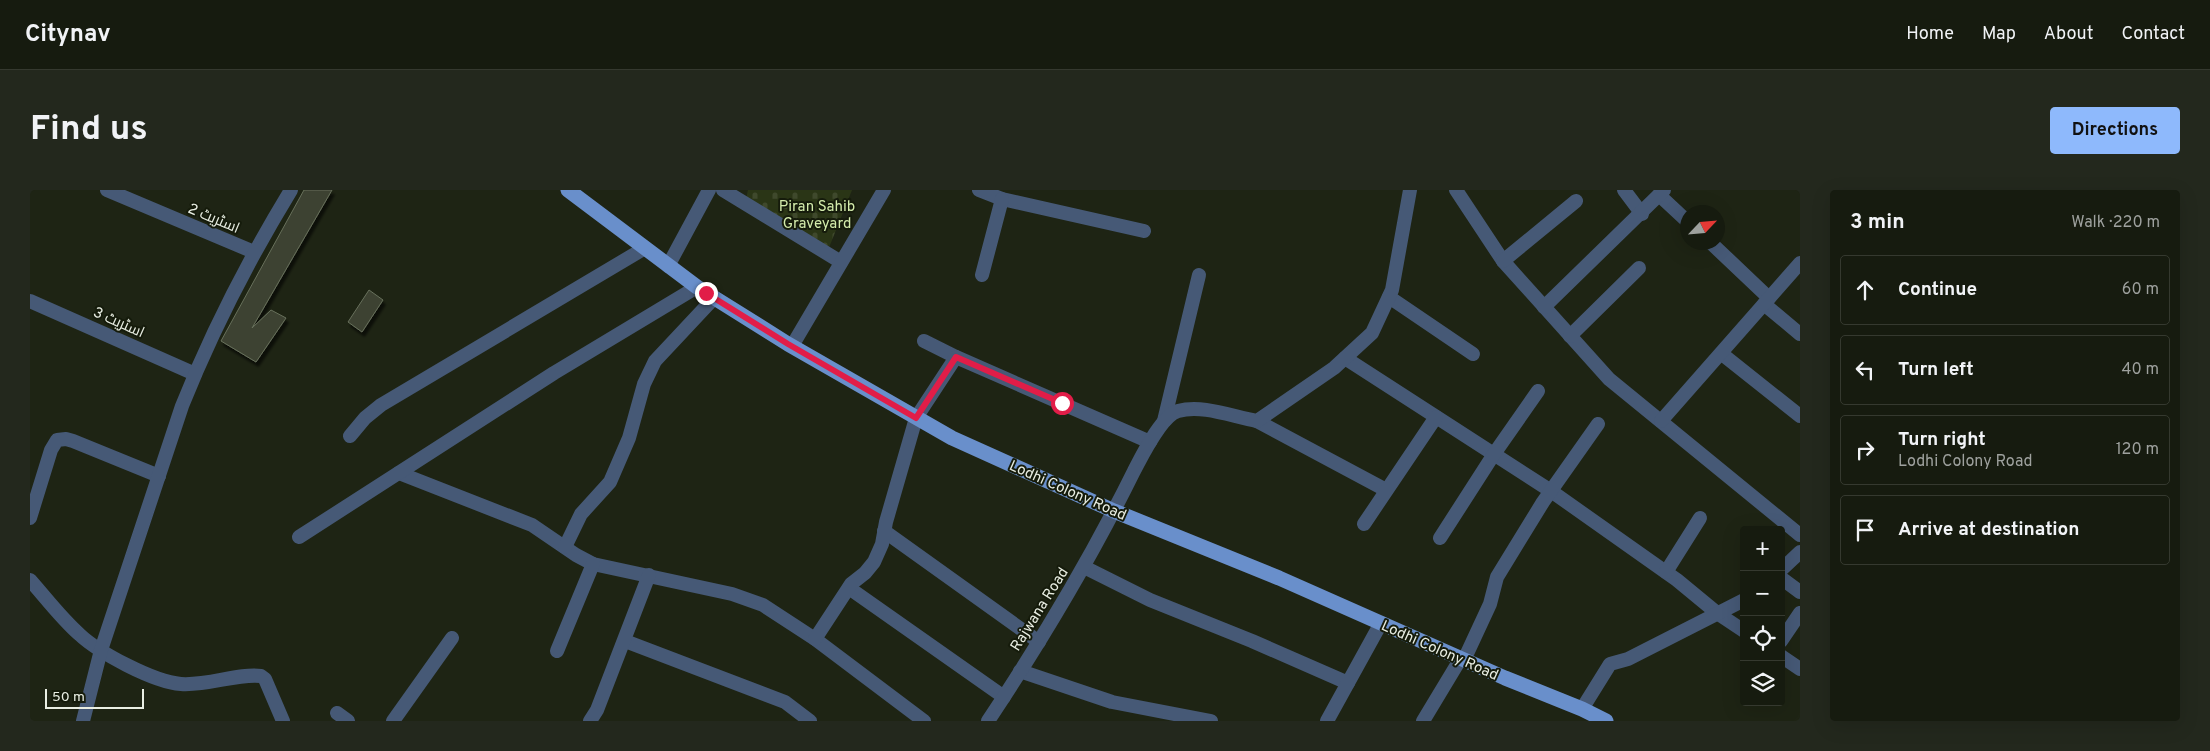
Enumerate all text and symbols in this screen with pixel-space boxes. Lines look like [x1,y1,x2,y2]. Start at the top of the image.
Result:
text: Citynav [25,20,111,50]
text: Home [1906,23,1954,46]
text: Map [1982,23,2016,46]
text: About [2044,23,2093,46]
text: Contact [2121,23,2185,46]
button: Directions [2050,107,2180,154]
text: Find us [30,108,148,152]
park label: Piran Sahib Graveyard [779,198,855,234]
street label: اسٹریٹ 2 [185,200,242,239]
north arrow [1680,205,1725,250]
text: 3 min [1850,209,1905,236]
text: Walk · 220 m [2071,213,2160,233]
icon: ahead [1851,276,1879,304]
text: Continue [1898,278,1977,302]
text: 60 m [2122,280,2159,300]
route end [695,282,718,305]
street label: اسٹریٹ 3 [90,304,147,343]
icon: left [1851,356,1879,384]
text: Turn left [1898,358,1974,382]
text: 40 m [2121,360,2159,380]
route start [1051,392,1074,415]
text: Turn right [1898,428,1986,452]
icon: right [1851,436,1879,464]
text: 120 m [2116,440,2159,460]
text: Lodhi Colony Road [1898,452,2033,472]
street label: Lodhi Colony Road [1006,457,1129,526]
icon: arrive [1851,516,1879,544]
text: Arrive at destination [1898,518,2079,542]
map controls [1740,526,1785,706]
button: + [1740,526,1785,571]
street label: Rajwana Road [1007,564,1074,655]
button: − [1740,571,1785,616]
button: locate [1740,616,1785,661]
street label: Lodhi Colony Road [1378,617,1501,686]
button: layers [1740,661,1785,706]
scale bar [45,686,144,709]
text: 50 m [52,689,85,706]

